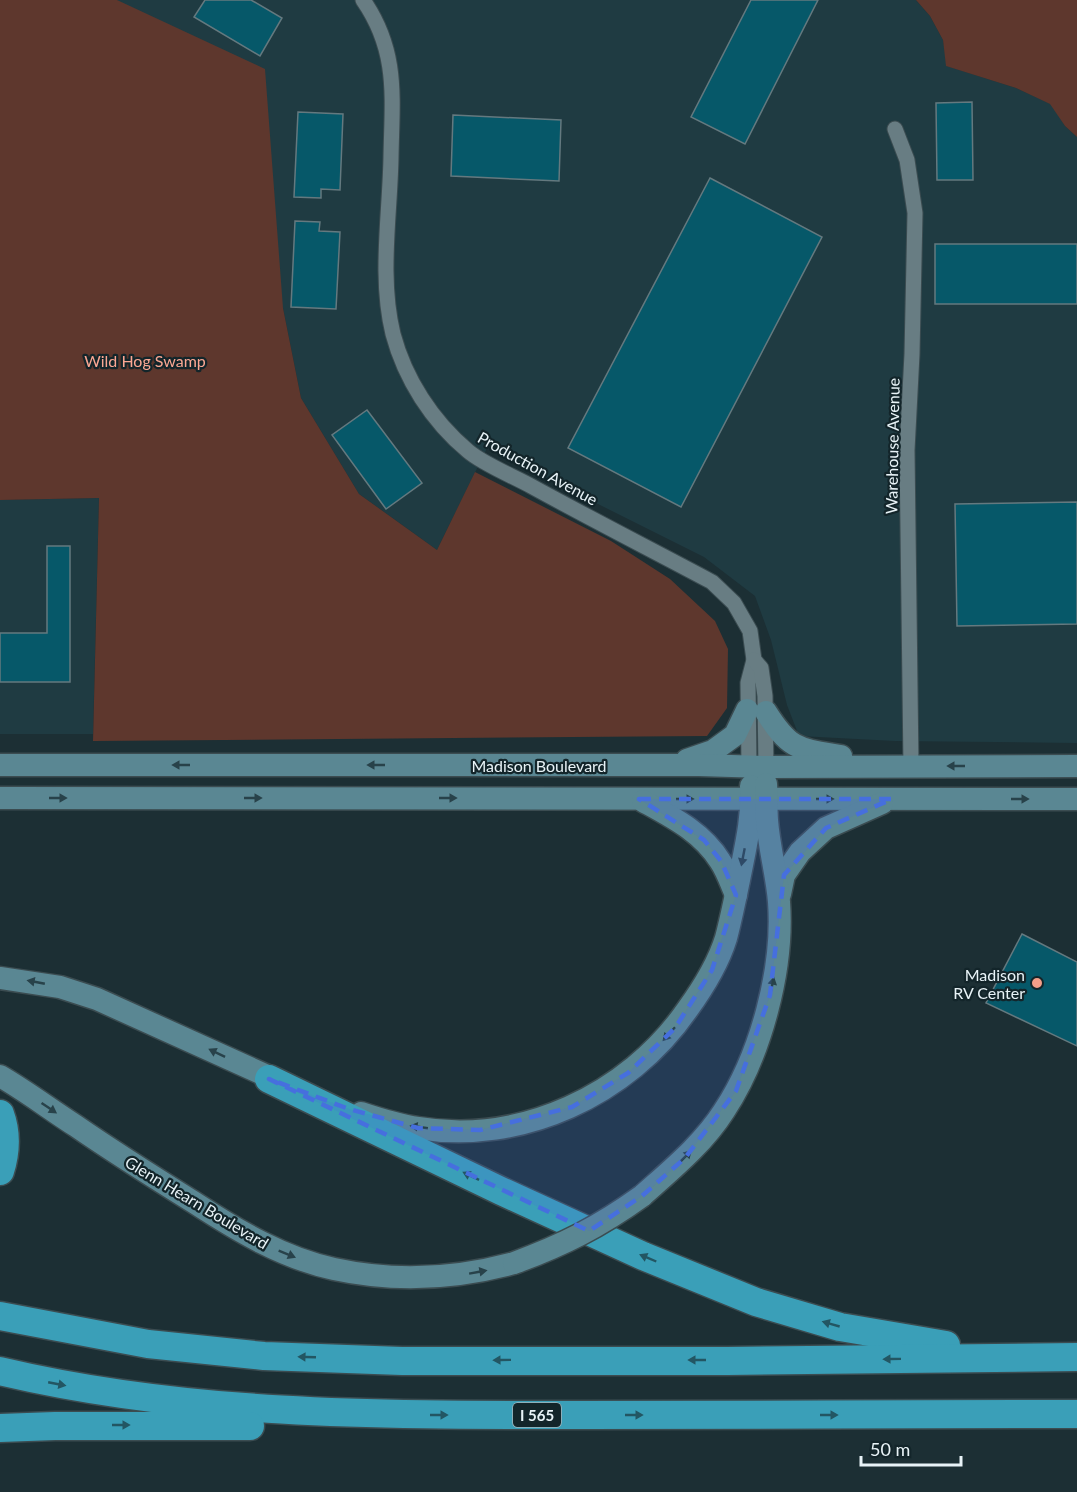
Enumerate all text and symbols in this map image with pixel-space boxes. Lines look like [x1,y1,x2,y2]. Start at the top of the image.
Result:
park label: Wild Hog Swamp [84,351,206,370]
street label: Warehouse Avenue [881,378,903,514]
street label: Production Avenue [475,427,601,509]
street label: Madison Boulevard [471,756,607,775]
one-way arrow [366,760,385,770]
one-way arrow [171,761,190,770]
one-way arrow [946,761,965,771]
one-way arrow [49,793,68,803]
one-way arrow [244,793,263,803]
one-way arrow [439,793,458,803]
one-way arrow [676,794,695,804]
one-way arrow [816,794,835,804]
one-way arrow [1011,794,1030,804]
one-way arrow [738,847,747,866]
place label: Madison RV Center [953,965,1025,1002]
one-way arrow [768,976,777,995]
marker: Madison RV Center [1030,976,1044,990]
one-way arrow [26,977,45,986]
one-way arrow [662,1026,676,1041]
one-way arrow [208,1049,225,1058]
one-way arrow [41,1103,57,1114]
one-way arrow [409,1123,428,1132]
one-way arrow [678,1149,692,1164]
street label: Glenn Hearn Boulevard [122,1152,272,1252]
one-way arrow [462,1172,480,1182]
one-way arrow [278,1249,296,1259]
one-way arrow [639,1253,657,1262]
one-way arrow [469,1267,488,1276]
one-way arrow [822,1319,840,1328]
one-way arrow [297,1353,316,1362]
one-way arrow [882,1354,901,1363]
one-way arrow [492,1355,511,1365]
one-way arrow [687,1356,706,1365]
one-way arrow [48,1380,67,1389]
road number: I 565 [513,1403,561,1427]
one-way arrow [430,1410,449,1420]
one-way arrow [625,1410,644,1420]
one-way arrow [820,1410,839,1419]
one-way arrow [112,1420,131,1430]
scale bar [861,1429,962,1467]
text: 50 m [870,1438,910,1460]

